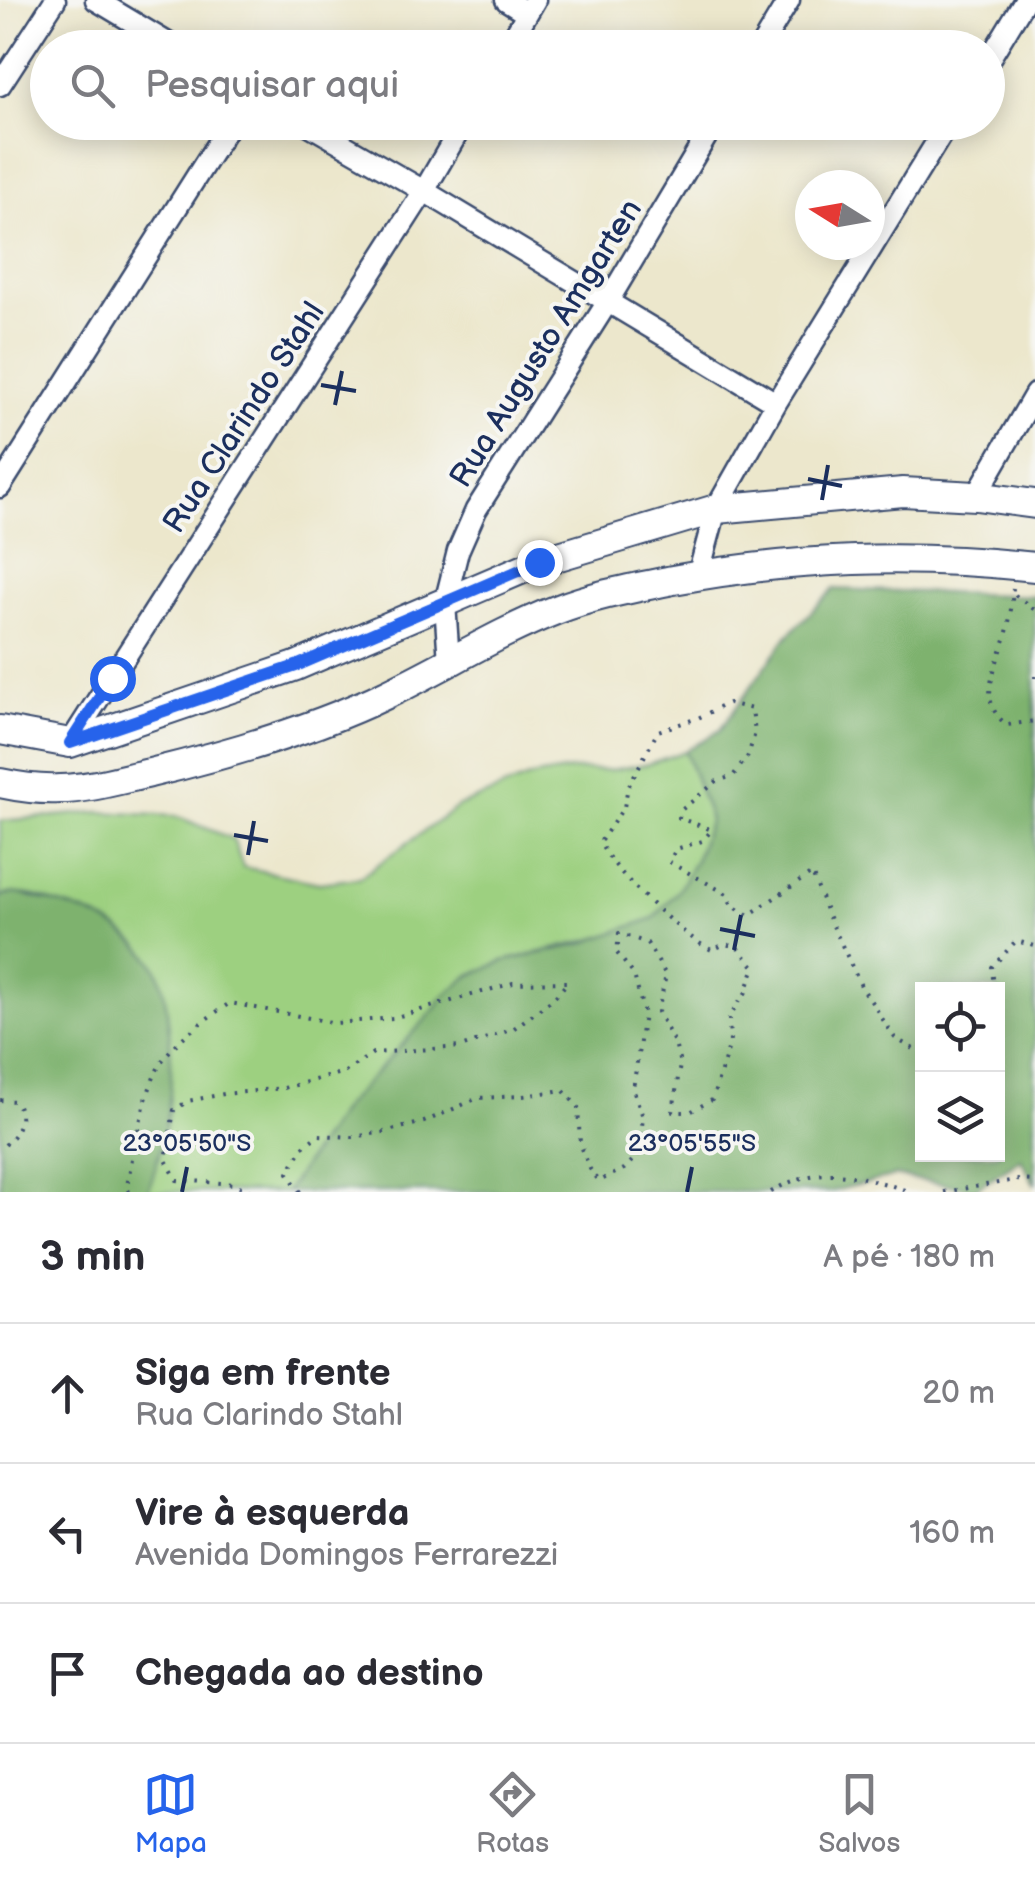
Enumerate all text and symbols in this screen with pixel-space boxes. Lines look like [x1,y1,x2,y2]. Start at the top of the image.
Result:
search box [30,30,1005,140]
icon: search [65,58,120,113]
text: Pesquisar aqui [145,63,399,108]
north arrow [795,170,885,260]
street label: Rua Augusto Amgarten [442,192,651,495]
street label: Rua Clarindo Stahl [155,295,334,541]
route end [517,540,563,586]
route start [90,656,136,702]
map controls [915,982,1005,1162]
button: locate [915,982,1005,1072]
button: layers [915,1072,1005,1162]
text: 23°05'50"S [123,1128,251,1159]
text: 23°05'55"S [628,1128,756,1159]
text: 3 min [40,1232,145,1283]
text: A pé · 180 m [823,1238,995,1277]
text: Siga em frente [135,1351,391,1396]
icon: ahead [40,1366,95,1421]
text: 20 m [922,1374,995,1413]
text: Rua Clarindo Stahl [135,1396,403,1435]
text: Vire à esquerda [135,1491,410,1536]
icon: left [40,1506,95,1561]
text: 160 m [909,1514,995,1553]
text: Avenida Domingos Ferrarezzi [135,1536,558,1575]
icon: arrive [40,1646,95,1701]
text: Chegada ao destino [135,1651,484,1696]
tab: Mapa [135,1767,207,1860]
tab: Rotas [476,1767,549,1860]
tab: Salvos [818,1767,900,1860]

